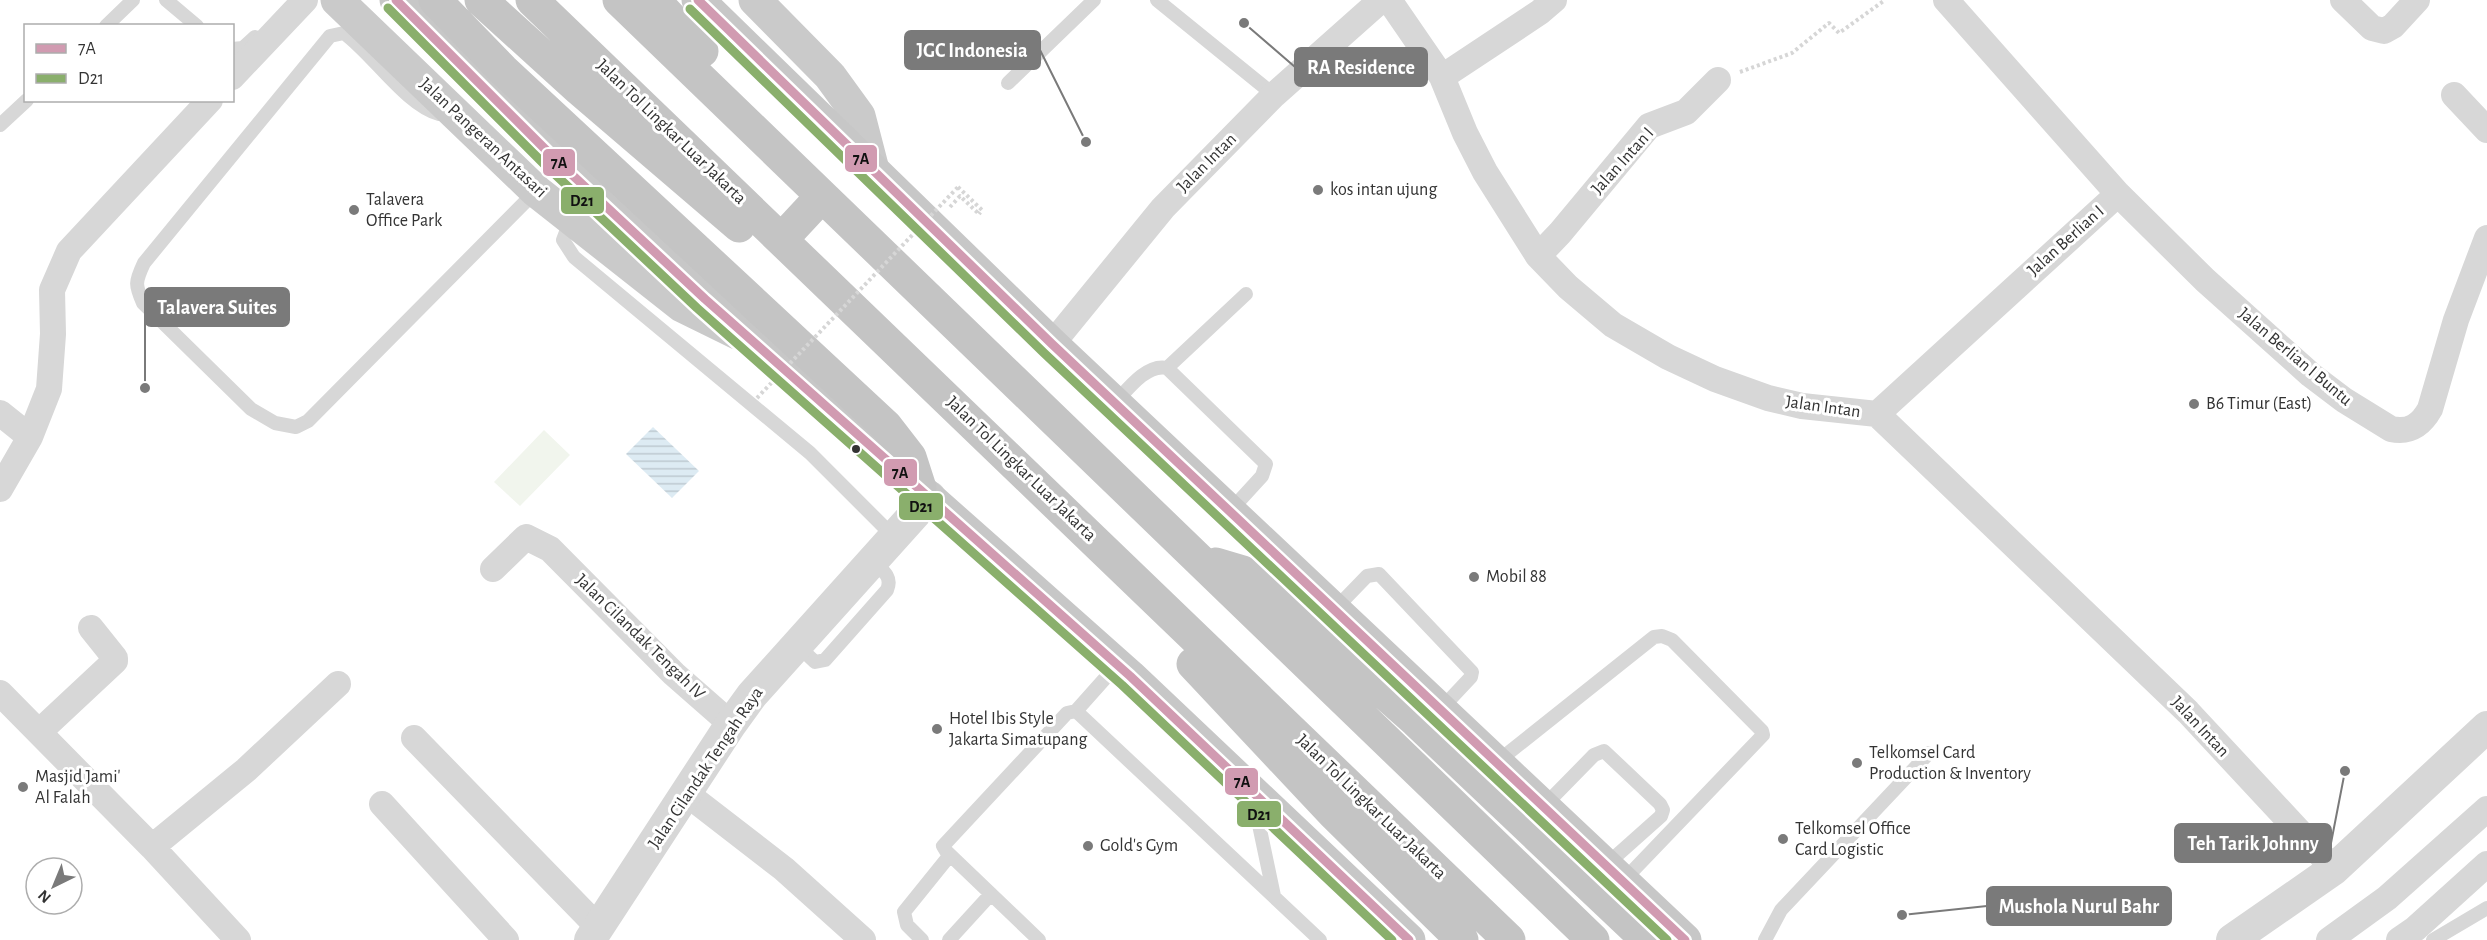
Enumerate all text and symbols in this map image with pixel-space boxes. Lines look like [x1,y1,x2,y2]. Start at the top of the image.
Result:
legend [24,24,234,102]
callout: JGC Indonesia [905,31,1040,69]
text: 7A [78,40,97,58]
text: JGC Indonesia [916,41,1028,61]
callout: RA Residence [1295,48,1427,86]
street label: Jalan Tol Lingkar Luar Jakarta [593,56,749,208]
text: RA Residence [1307,58,1415,78]
text: D21 [78,70,104,88]
street label: Jalan Pangeran Antasari [416,75,550,201]
street label: Jalan Intan I [1588,124,1658,198]
street label: Jalan Intan [1174,130,1240,196]
line badge: 7A [844,144,878,173]
line badge: 7A [542,148,576,177]
text: 7A [853,151,870,167]
text: 7A [551,155,568,171]
place label: kos intan ujung [1330,181,1437,199]
marker: kos intan ujung [1311,183,1325,197]
line badge: D21 [560,186,605,215]
place label: Talavera Office Park [366,191,443,230]
text: D21 [570,193,594,209]
street label: Jalan Berlian I [2024,202,2108,280]
marker: Talavera Office Park [347,203,361,217]
callout: Talavera Suites [145,288,289,326]
text: Talavera Suites [157,298,277,318]
street label: Jalan Berlian I Buntu [2235,305,2355,409]
street label: Jalan Tol Lingkar Luar Jakarta [943,393,1099,545]
street label: Jalan Intan [1784,393,1862,421]
place label: B6 Timur (East) [2206,395,2312,413]
marker: B6 Timur (East) [2187,397,2201,411]
unlabelled marker [850,443,862,455]
line badge: 7A [883,458,918,487]
text: 7A [892,465,909,481]
line badge: D21 [898,492,944,521]
text: D21 [909,499,933,515]
place label: Mobil 88 [1486,568,1547,586]
marker: Mobil 88 [1467,570,1481,584]
street label: Jalan Cilandak Tengah IV [572,571,709,704]
street label: Jalan Cilandak Tengah Raya [645,684,767,852]
street label: Jalan Intan [2168,693,2232,761]
place label: Hotel Ibis Style Jakarta Simatupang [949,710,1087,749]
marker: Hotel Ibis Style Jakarta Simatupang [930,722,944,736]
street label: Jalan Tol Lingkar Luar Jakarta [1293,731,1449,883]
place label: Telkomsel Card Production & Inventory [1869,744,2031,783]
marker: Telkomsel Card Production & Inventory [1850,756,1864,770]
line badge: 7A [1224,767,1259,796]
place label: Masjid Jami' Al Falah [35,768,121,807]
text: 7A [1234,774,1251,790]
marker: Masjid Jami' Al Falah [16,780,30,794]
line badge: D21 [1236,800,1282,828]
text: D21 [1247,807,1271,823]
place label: Telkomsel Office Card Logistic [1795,820,1911,859]
callout: Teh Tarik Johnny [2175,824,2331,862]
marker: Telkomsel Office Card Logistic [1776,832,1790,846]
text: Teh Tarik Johnny [2187,834,2319,854]
place label: Gold's Gym [1100,837,1178,855]
marker: Gold's Gym [1081,839,1095,853]
north arrow [24,856,84,916]
text: N [35,887,54,906]
callout: Mushola Nurul Bahr [1987,887,2171,925]
text: Mushola Nurul Bahr [1999,897,2159,917]

